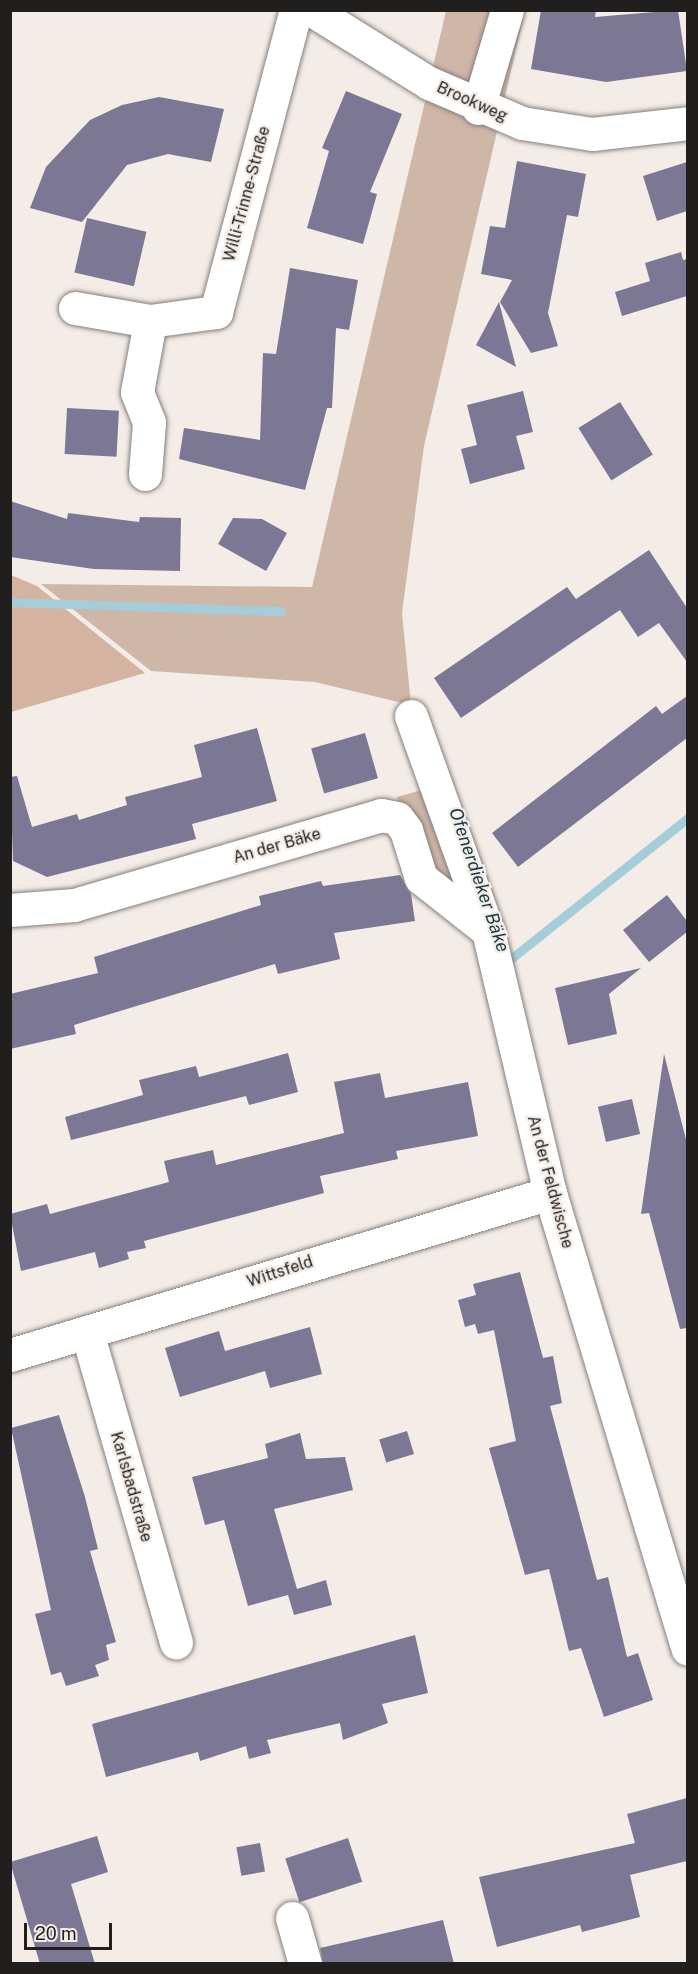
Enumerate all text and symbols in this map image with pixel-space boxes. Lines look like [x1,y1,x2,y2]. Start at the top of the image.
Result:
street label: Brookweg [434,78,510,126]
street label: Willi-Trinne-Straße [220,124,274,264]
water label: Ofenerdieker Bäke [444,805,514,955]
street label: An der Bäke [231,824,323,868]
street label: An der Feldwische [523,1113,577,1251]
street label: Wittsfeld [245,1252,315,1292]
street label: Karlsbadstraße [106,1430,156,1544]
scale bar [27,1911,116,1949]
text: 20 m [35,1923,77,1944]

